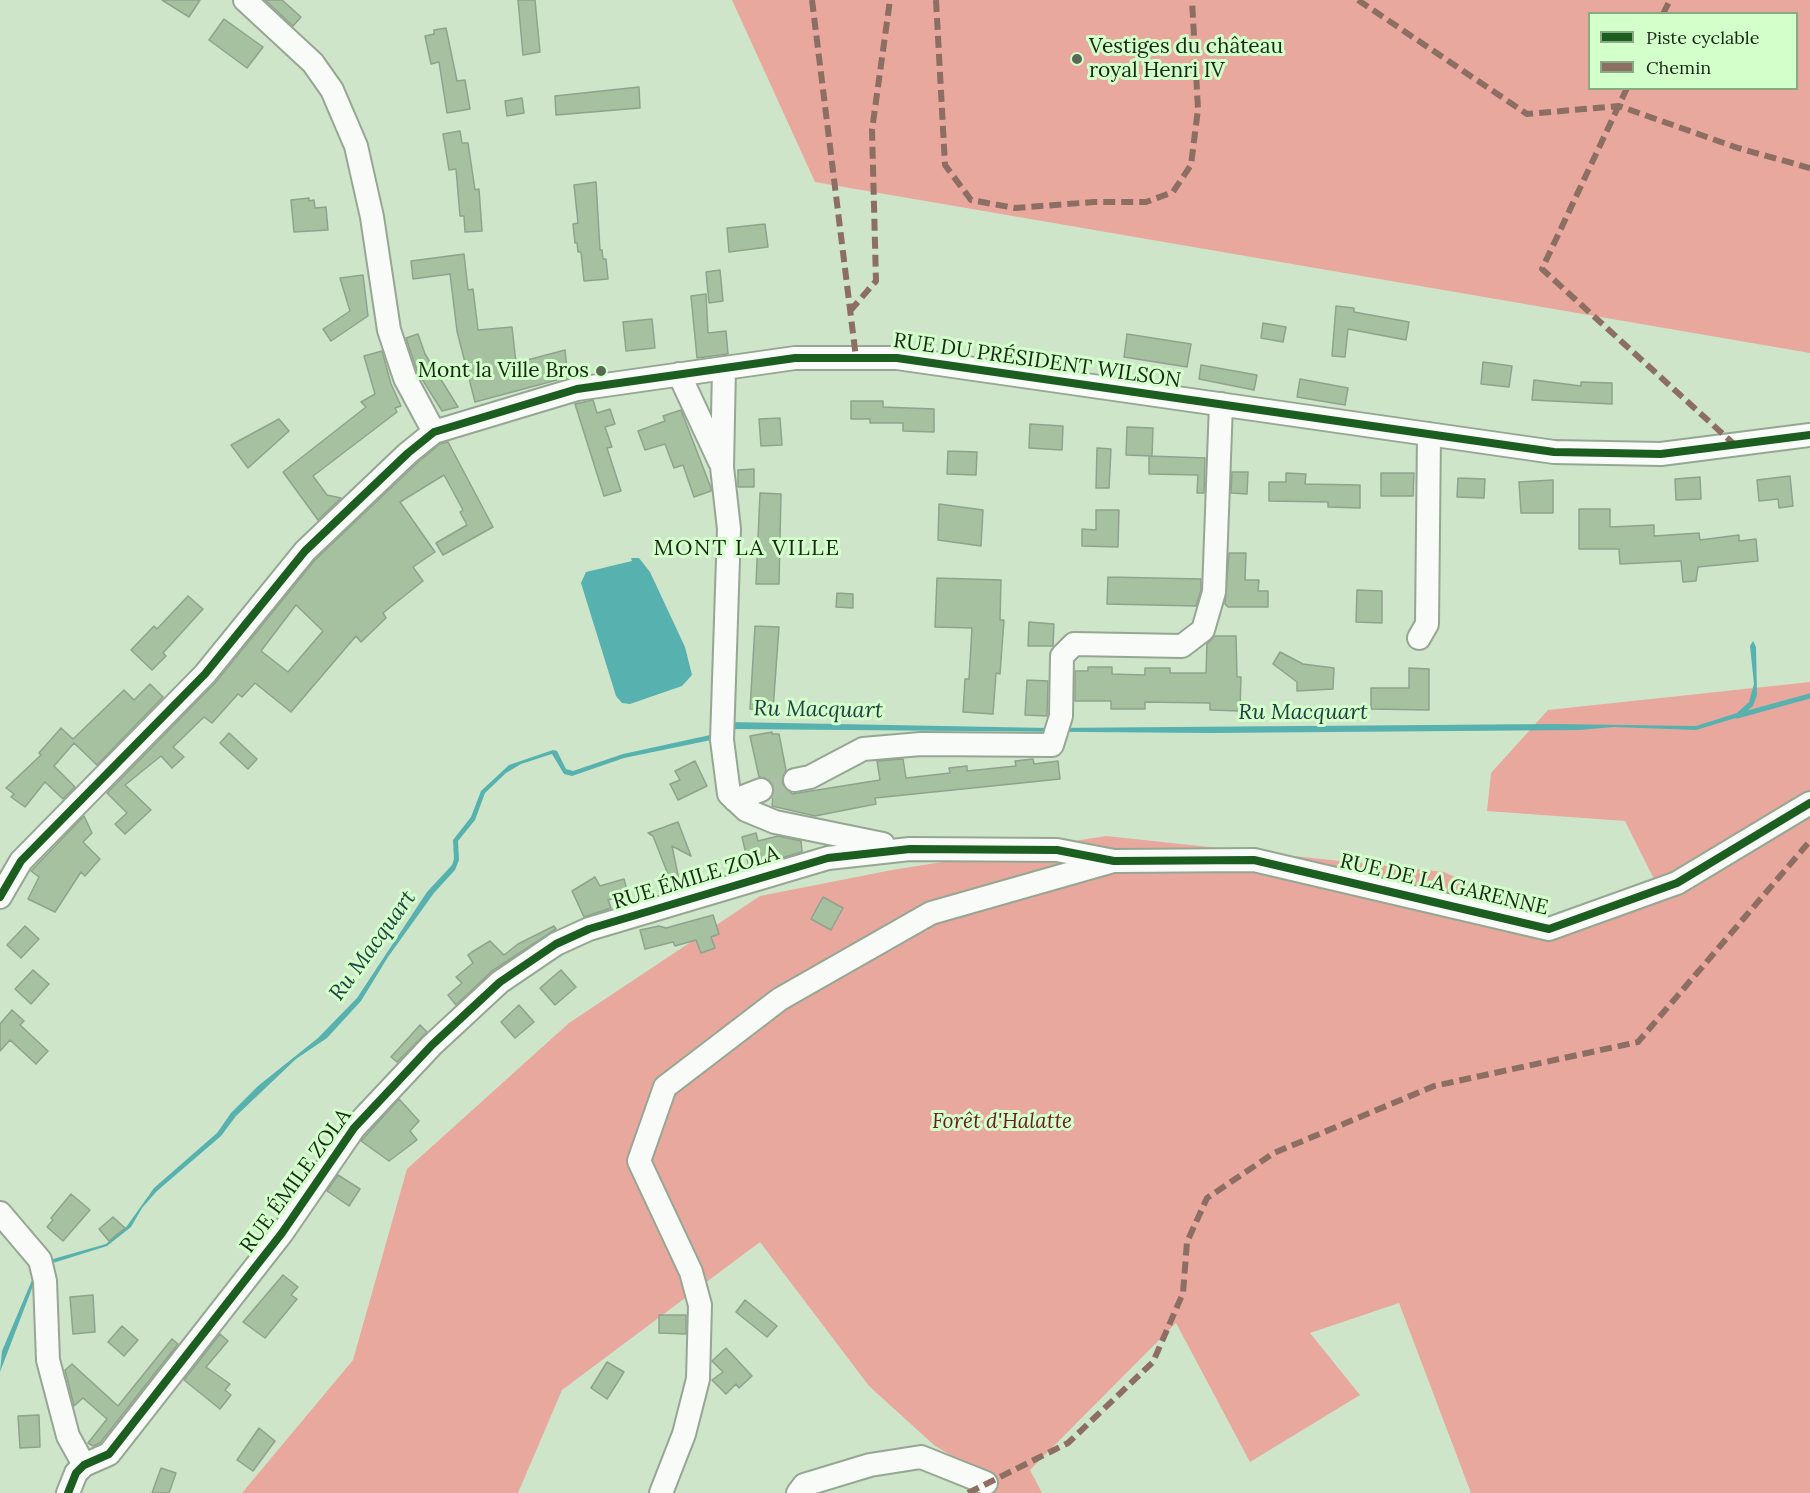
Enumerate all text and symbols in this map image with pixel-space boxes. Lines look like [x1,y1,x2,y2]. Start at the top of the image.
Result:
legend [1588,12,1798,90]
text: Piste cyclable [1646,26,1759,49]
place label: Vestiges du château royal Henri IV [1089,34,1283,84]
marker: Vestiges du château royal Henri IV [1070,52,1084,66]
text: Chemin [1646,56,1711,79]
street label: RUE DU PRÉSIDENT WILSON [892,328,1182,394]
place label: Mont la Ville Bros [418,358,589,384]
marker: Mont la Ville Bros [594,364,608,378]
district label: MONT LA VILLE [654,536,840,562]
water label: Ru Macquart [753,696,883,724]
water label: Ru Macquart [1238,700,1368,726]
street label: RUE ÉMILE ZOLA [610,841,782,915]
street label: RUE DE LA GARENNE [1337,849,1551,921]
water label: Ru Macquart [324,886,422,1006]
street label: RUE ÉMILE ZOLA [235,1104,357,1258]
park label: Forêt d'Halatte [932,1109,1072,1135]

